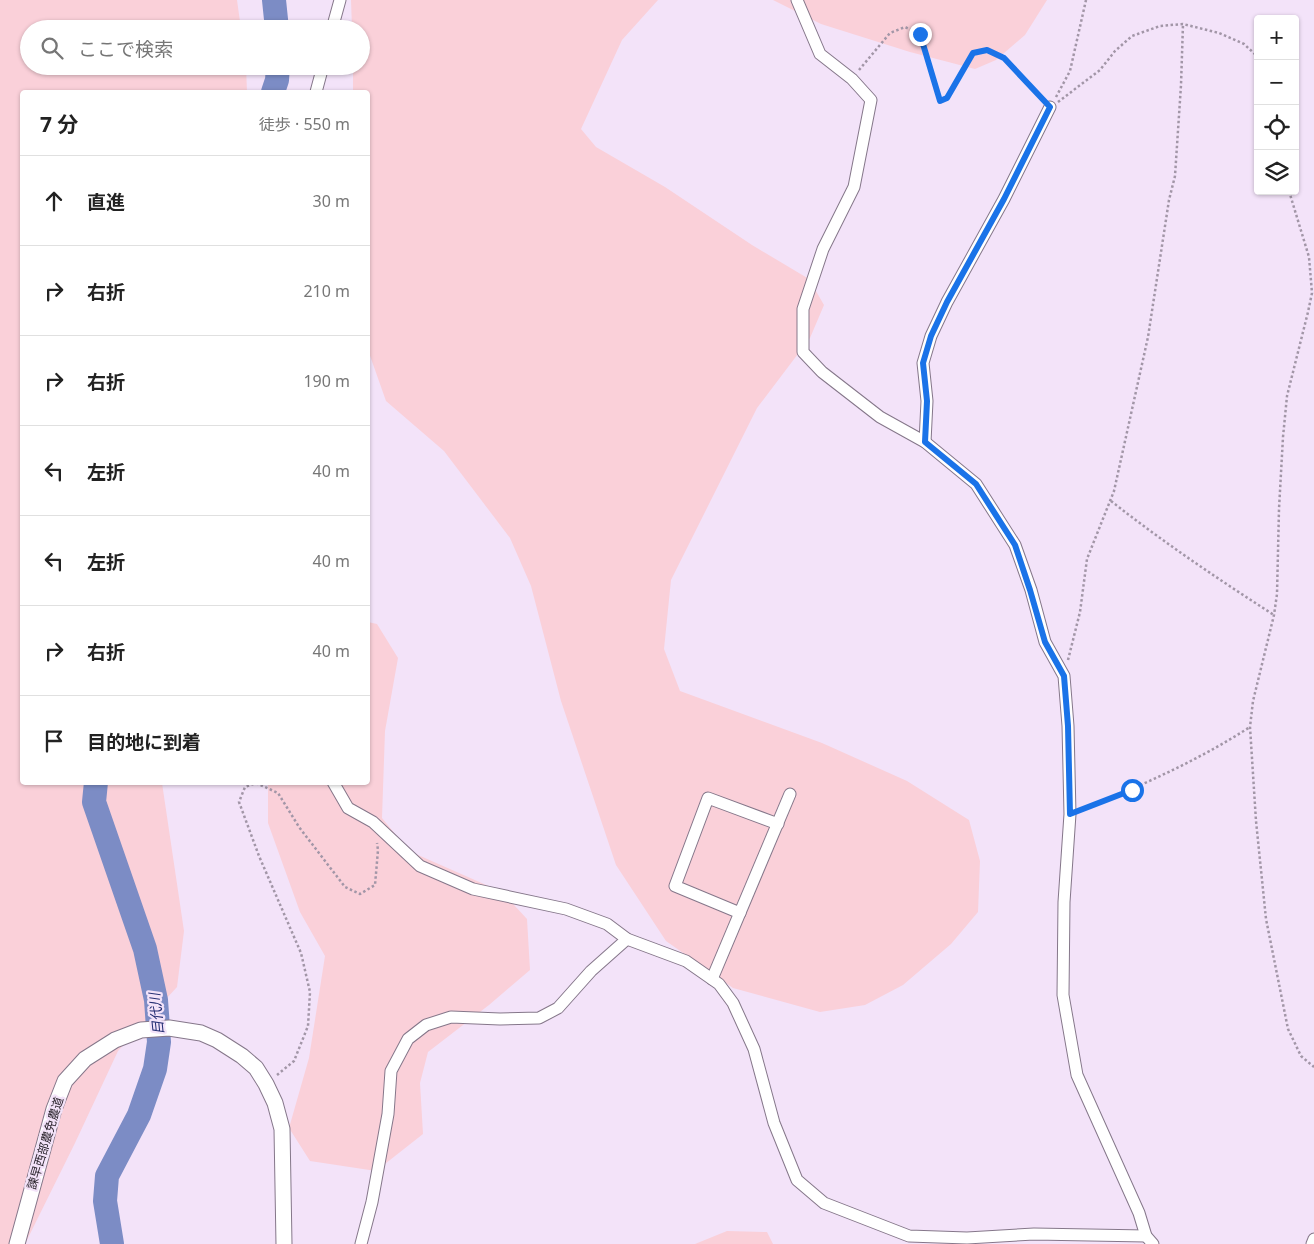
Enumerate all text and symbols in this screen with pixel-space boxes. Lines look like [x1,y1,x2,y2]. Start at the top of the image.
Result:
map controls [1254,15,1299,195]
button: + [1254,15,1299,60]
search box [20,20,370,75]
route end [909,23,932,46]
icon: search [38,34,66,62]
text: ここで検索 [78,36,173,62]
button: − [1254,60,1299,105]
button: locate [1254,105,1299,150]
text: 7 分 [40,110,78,138]
text: 徒歩 · 550 m [259,113,350,135]
button: layers [1254,150,1299,195]
icon: ahead [40,187,68,215]
text: 直進 [87,189,125,215]
text: 30 m [313,190,350,212]
icon: right [40,277,68,305]
text: 右折 [87,279,125,305]
text: 210 m [303,280,350,302]
icon: right [40,367,68,395]
text: 右折 [87,369,125,395]
text: 190 m [303,370,350,392]
icon: left [40,457,68,485]
text: 左折 [87,459,125,485]
text: 40 m [313,460,350,482]
icon: left [40,547,68,575]
text: 左折 [87,549,125,575]
text: 40 m [313,550,350,572]
icon: right [40,637,68,665]
text: 右折 [87,639,125,665]
text: 40 m [313,640,350,662]
icon: arrive [40,727,68,755]
text: 目的地に到着 [87,729,201,755]
route start [1121,779,1144,802]
water label: 目代川 [144,990,168,1036]
street label: 諫早西部農免農道 [23,1095,67,1191]

